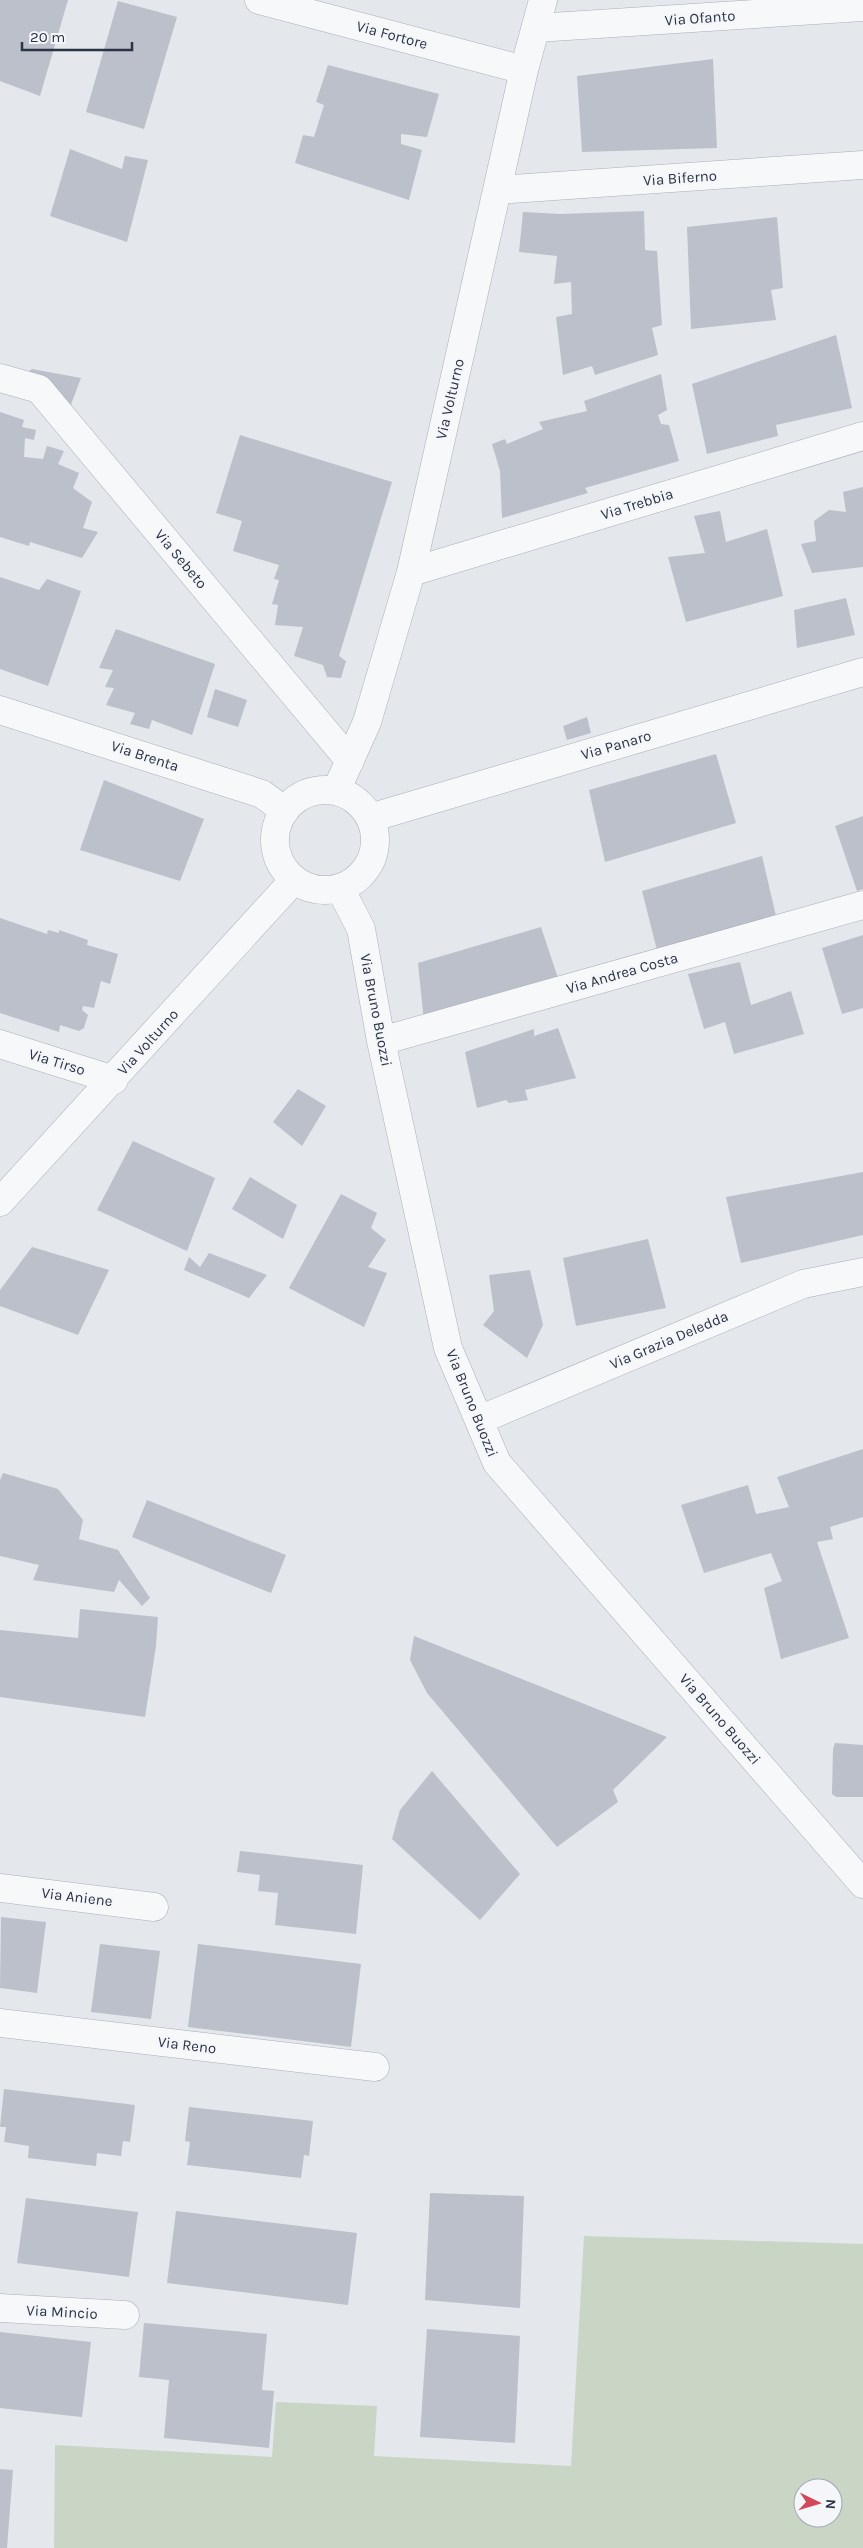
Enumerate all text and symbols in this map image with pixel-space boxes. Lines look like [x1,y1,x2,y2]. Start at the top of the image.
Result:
street label: Via Ofanto [664,7,736,29]
street label: Via Fortore [355,17,429,53]
scale bar [22,20,132,52]
text: 20 m [30,28,65,46]
street label: Via Biferno [642,166,718,190]
street label: Via Volturno [432,357,468,441]
street label: Via Trebbia [599,484,675,524]
street label: Via Sebeto [151,526,211,592]
street label: Via Panaro [579,726,653,764]
street label: Via Brenta [109,737,181,775]
street label: Via Andrea Costa [564,948,680,998]
street label: Via Bruno Buozzi [356,952,396,1068]
street label: Via Volturno [114,1005,182,1079]
street label: Via Tirso [27,1045,87,1079]
street label: Via Grazia Deledda [607,1307,731,1373]
street label: Via Bruno Buozzi [442,1346,502,1460]
street label: Via Bruno Buozzi [676,1670,764,1768]
street label: Via Aniene [41,1884,113,1910]
street label: Via Reno [157,2032,217,2058]
street label: Via Mincio [26,2301,98,2323]
north arrow [793,2478,843,2528]
text: N [822,2498,839,2510]

